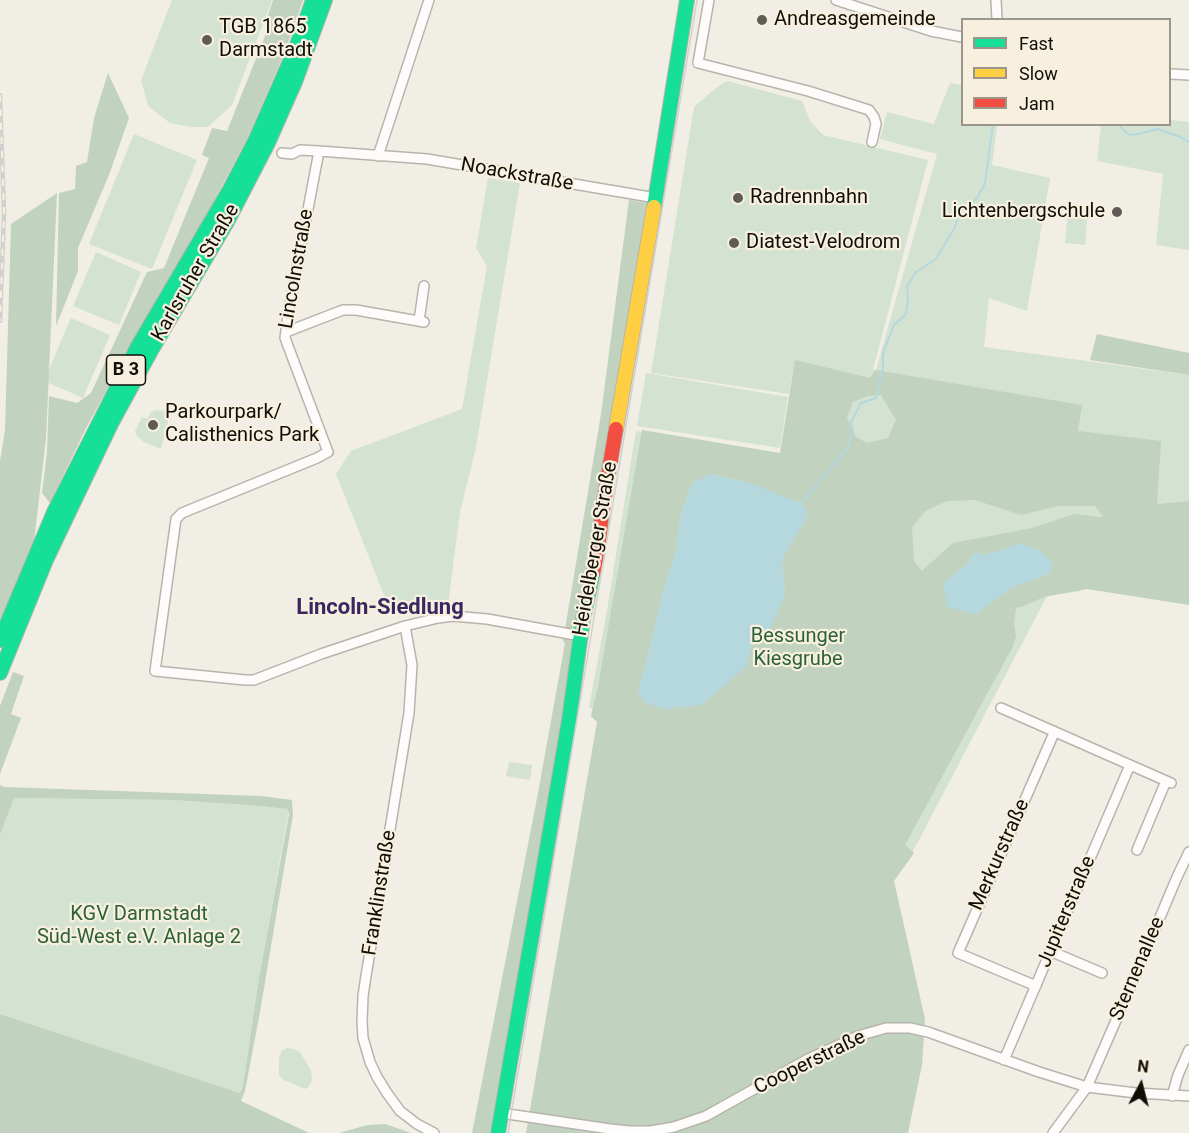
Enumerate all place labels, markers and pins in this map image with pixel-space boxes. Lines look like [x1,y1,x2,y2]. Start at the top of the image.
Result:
place label: Andreasgemeinde [774,8,936,32]
marker: Andreasgemeinde [755,13,769,27]
place label: TGB 1865 Darmstadt [219,16,313,63]
marker: TGB 1865 Darmstadt [200,33,214,47]
place label: Radrennbahn [750,186,868,210]
marker: Radrennbahn [731,191,745,205]
place label: Lichtenbergschule [942,200,1105,224]
marker: Lichtenbergschule [1110,205,1124,219]
place label: Diatest-Velodrom [746,231,900,255]
marker: Diatest-Velodrom [727,236,741,250]
place label: Parkourpark/ Calisthenics Park [165,401,319,448]
marker: Parkourpark/ Calisthenics Park [146,418,160,432]

